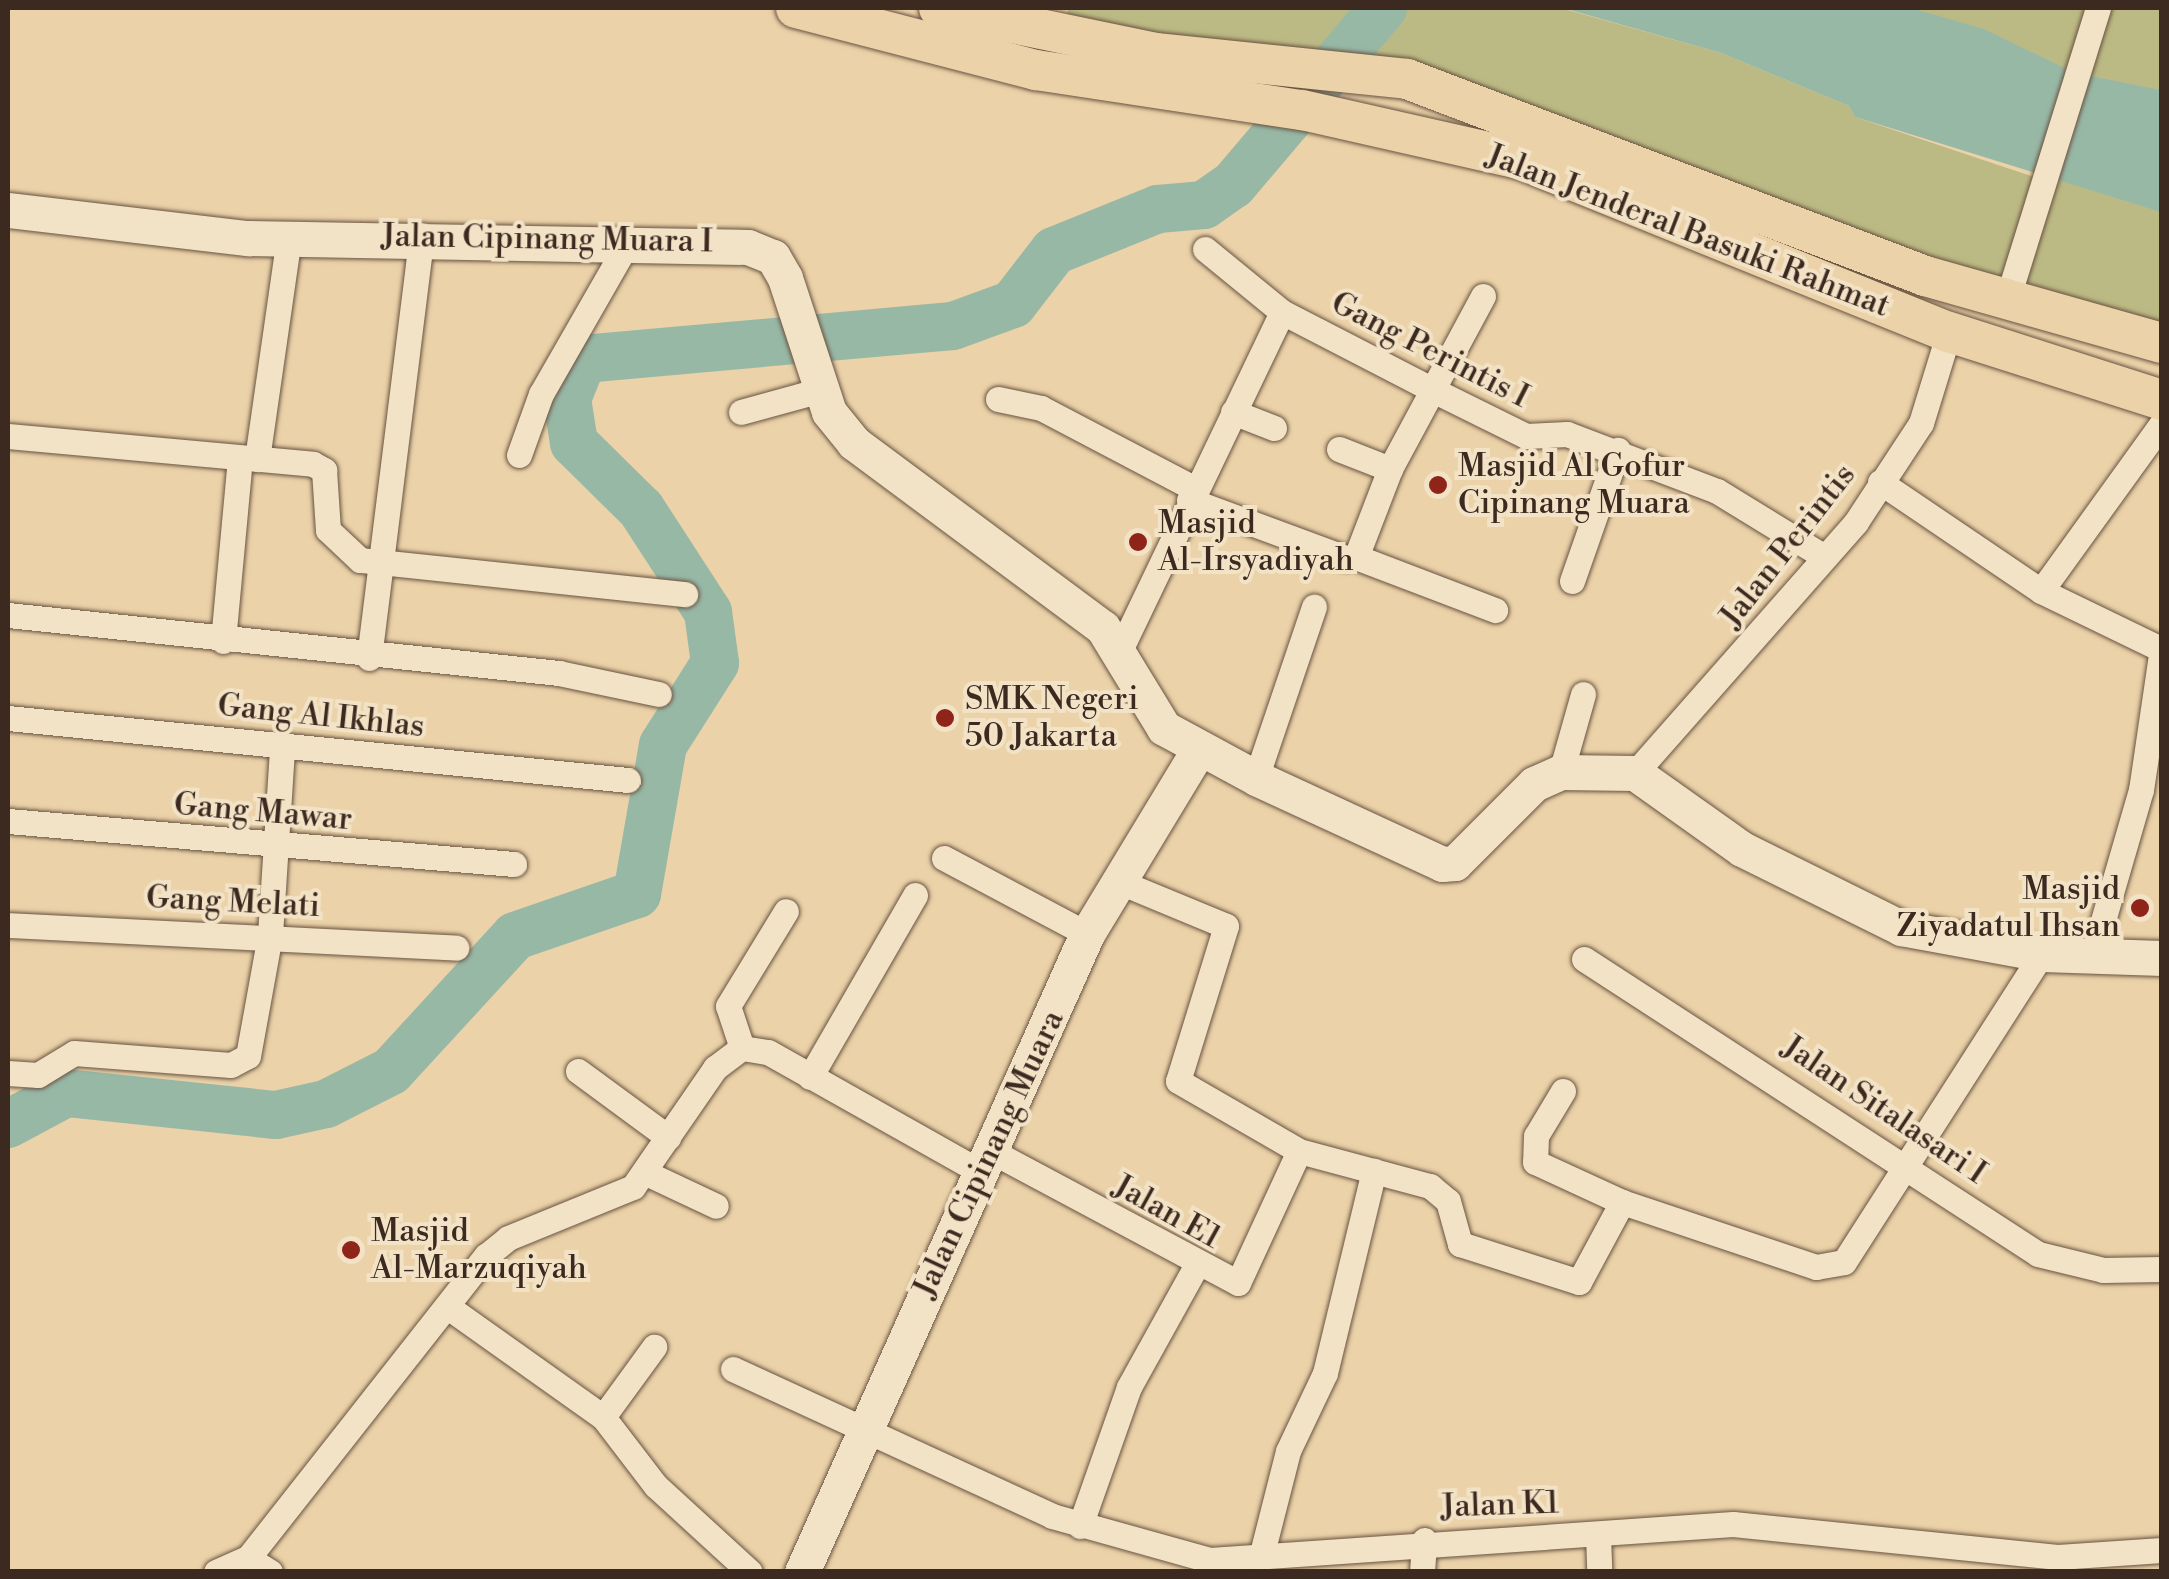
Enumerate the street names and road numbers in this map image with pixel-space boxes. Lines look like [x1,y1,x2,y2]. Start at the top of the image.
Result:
street label: Jalan Jenderal Basuki Rahmat [1481,136,1895,326]
street label: Jalan Cipinang Muara I [381,217,713,261]
street label: Gang Perintis I [1325,284,1535,416]
street label: Jalan Perintis [1712,457,1864,635]
street label: Gang Al Ikhlas [216,686,426,746]
street label: Gang Mawar [172,785,354,839]
street label: Gang Melati [145,878,321,926]
street label: Jalan Cipinang Muara [906,1004,1072,1304]
street label: Jalan Sitalasari I [1775,1028,1993,1192]
street label: Jalan E1 [1107,1167,1227,1257]
street label: Jalan K1 [1440,1484,1560,1526]

